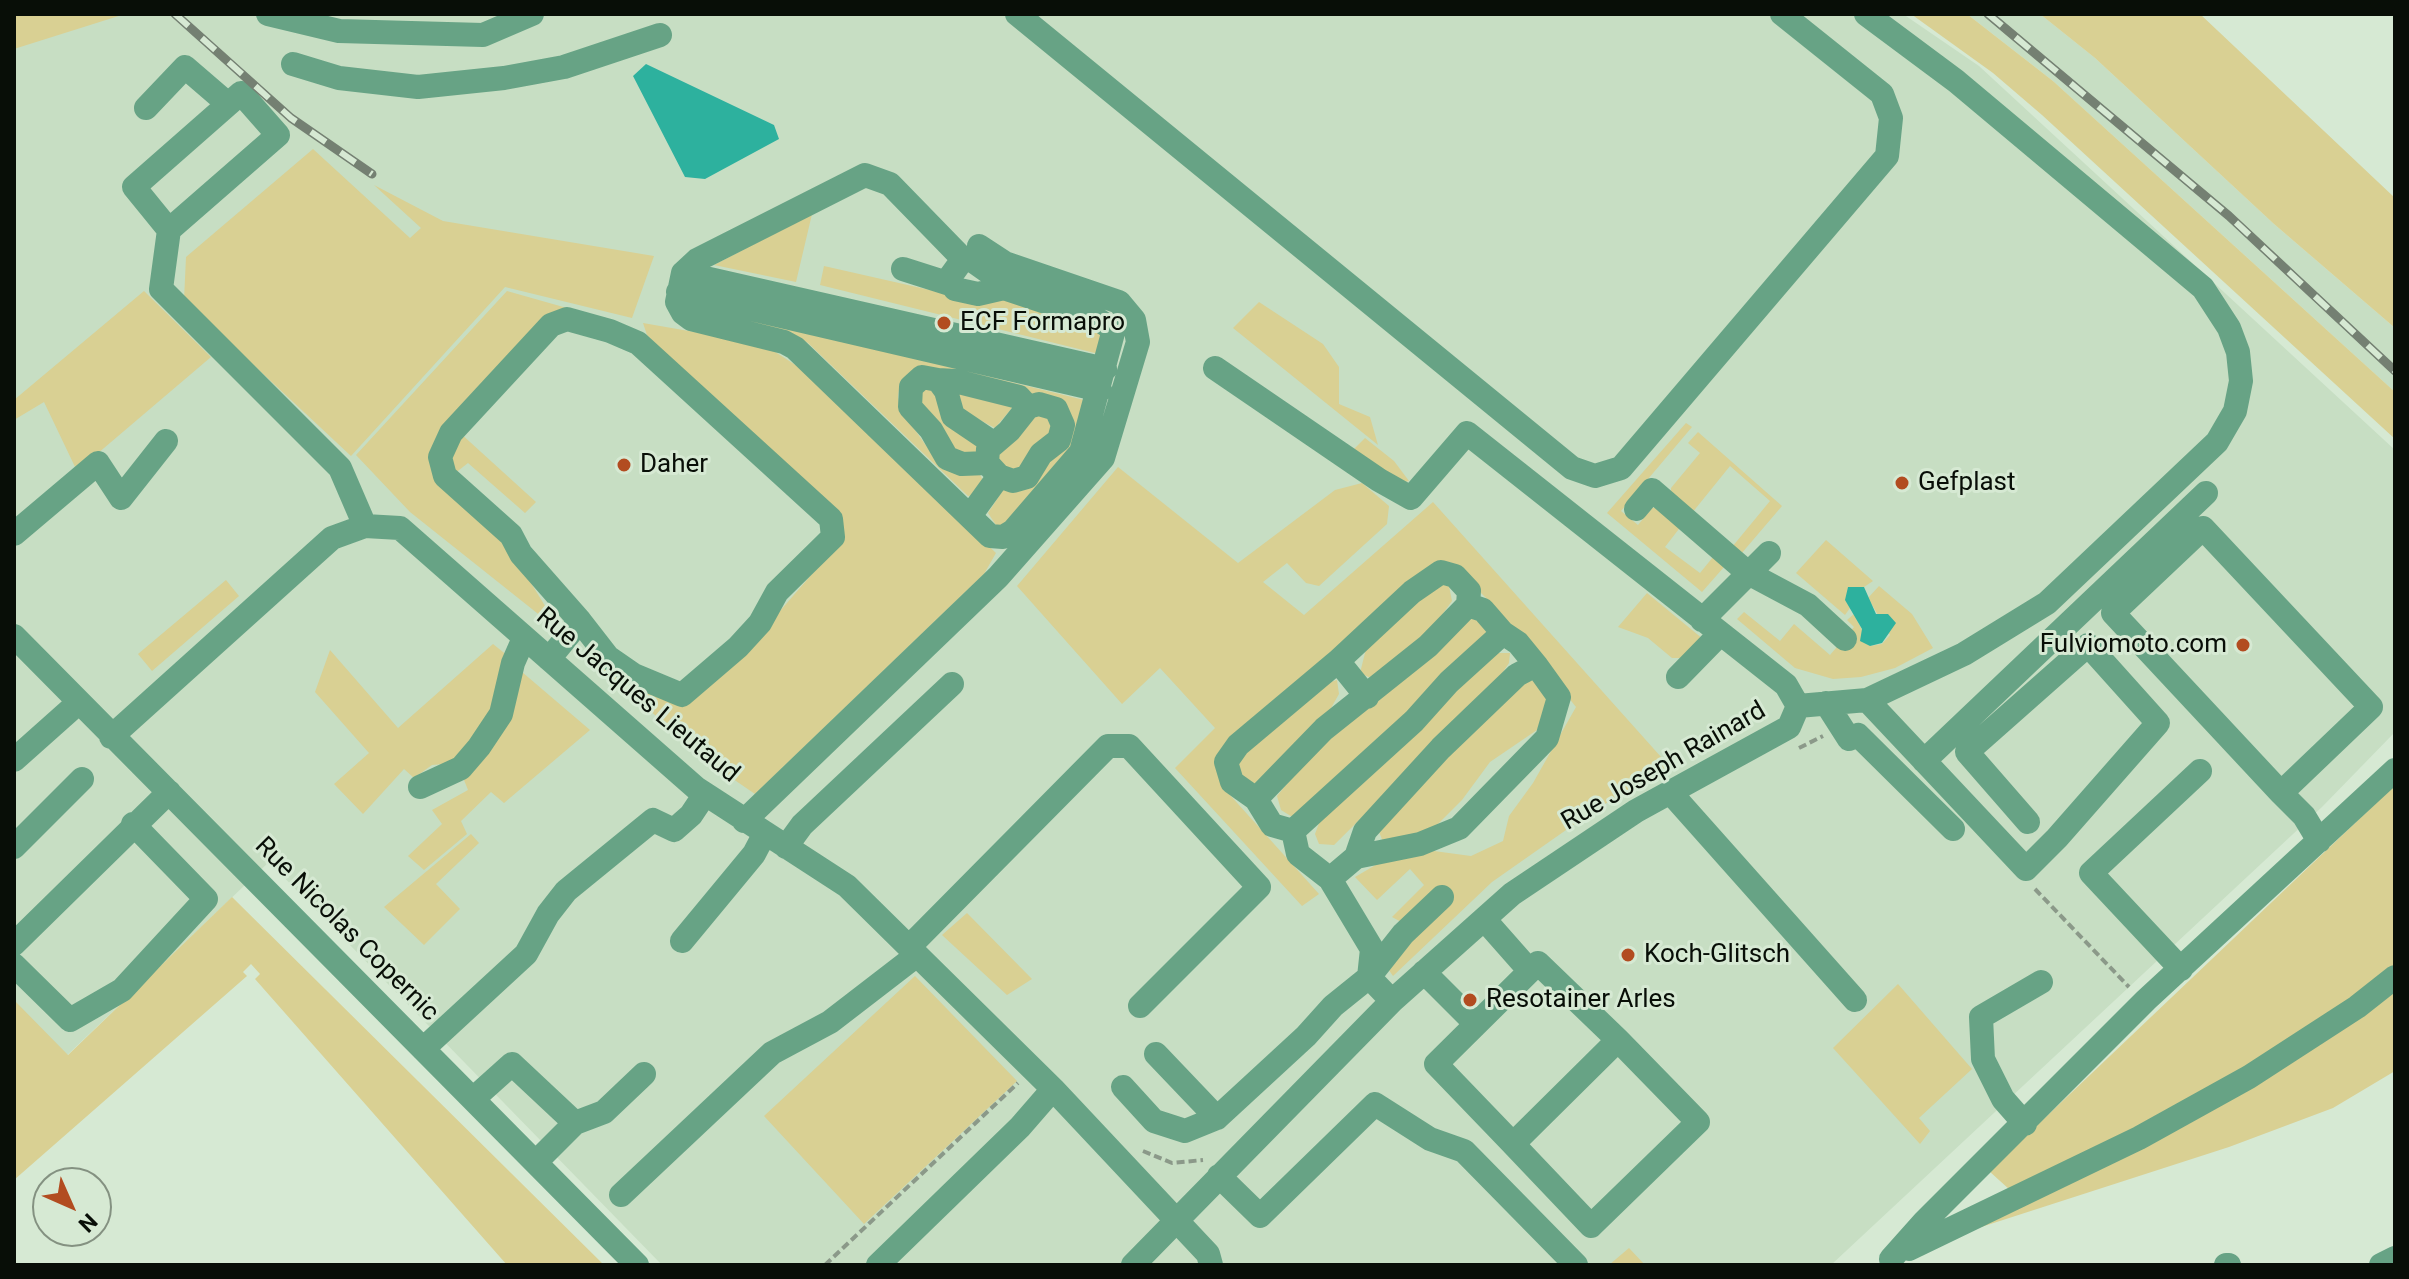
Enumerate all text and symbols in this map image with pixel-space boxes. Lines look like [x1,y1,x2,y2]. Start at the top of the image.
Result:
place label: ECF Formapro [960,307,1125,339]
marker: ECF Formapro [935,314,953,332]
place label: Daher [640,449,708,481]
marker: Daher [615,456,633,474]
place label: Gefplast [1918,467,2016,499]
marker: Gefplast [1893,474,1911,492]
street label: Rue Jacques Lieutaud [529,602,745,790]
place label: Fulviomoto.com [2040,629,2227,661]
marker: Fulviomoto.com [2234,636,2252,654]
street label: Rue Joseph Rainard [1556,696,1772,838]
street label: Rue Nicolas Copernic [247,831,445,1029]
place label: Koch-Glitsch [1644,939,1790,971]
marker: Koch-Glitsch [1619,946,1637,964]
place label: Resotainer Arles [1486,984,1676,1016]
marker: Resotainer Arles [1461,991,1479,1009]
north arrow [32,1167,112,1247]
text: N [74,1209,102,1237]

